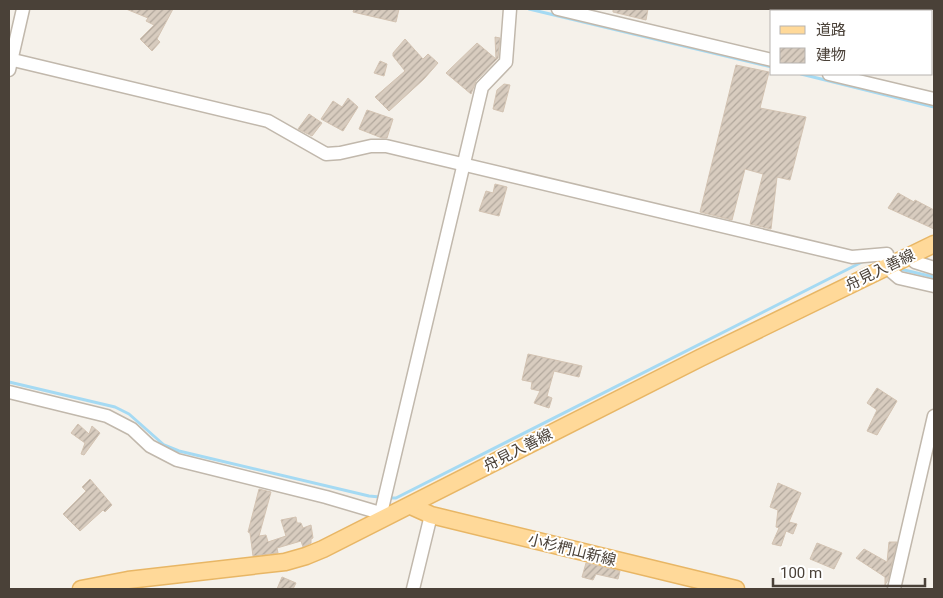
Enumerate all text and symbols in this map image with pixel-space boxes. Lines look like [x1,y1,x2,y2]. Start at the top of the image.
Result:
legend [770,10,933,75]
text: 道路 [816,21,846,39]
text: 建物 [816,46,846,64]
street label: 舟見入善線 [842,245,918,295]
street label: 舟見入善線 [480,425,556,475]
street label: 小杉椚山新線 [526,530,618,570]
scale bar [773,556,926,588]
text: 100 m [780,564,822,582]

